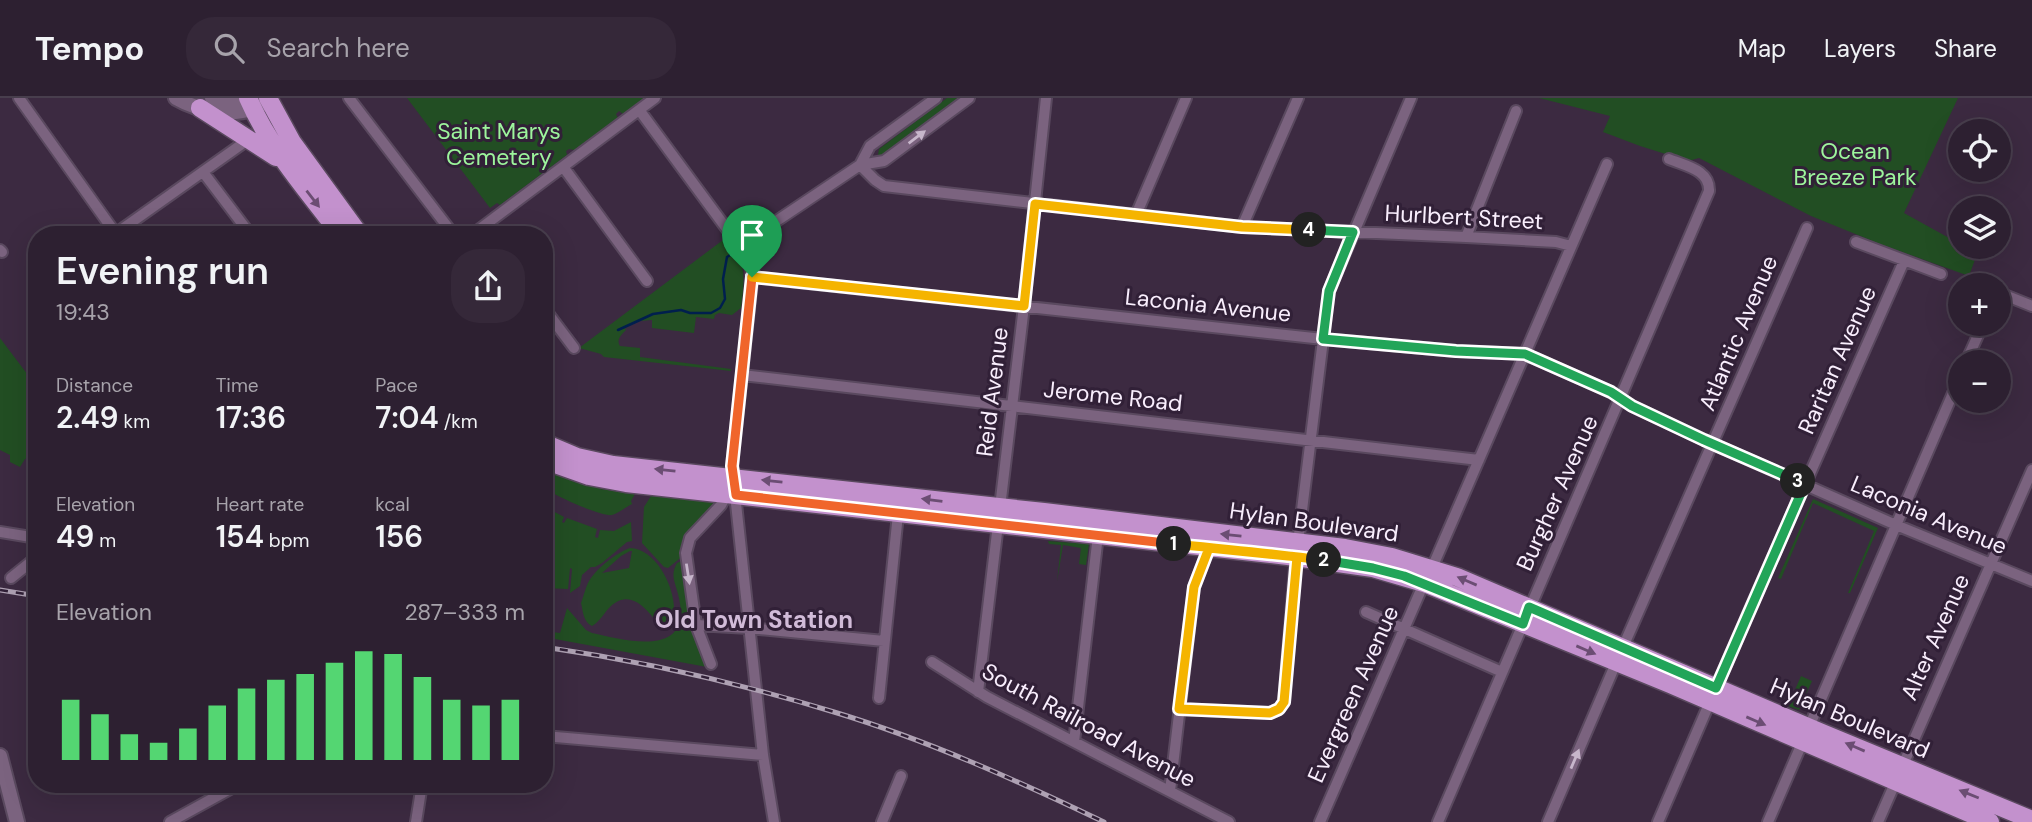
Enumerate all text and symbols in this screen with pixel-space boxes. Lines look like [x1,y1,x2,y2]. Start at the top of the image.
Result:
search box [186,17,676,80]
text: Tempo [35,27,144,70]
icon: search [210,29,248,67]
text: Search here [266,31,410,65]
text: Map [1738,33,1786,64]
text: Layers [1824,33,1896,64]
text: Share [1934,33,1997,64]
park label: Saint Marys Cemetery [437,116,561,172]
map controls [1948,119,2011,413]
button: locate [1948,119,2011,182]
one-way arrow [908,130,926,144]
park label: Ocean Breeze Park [1793,136,1917,192]
one-way arrow [305,189,320,207]
button: layers [1948,196,2011,259]
street label: Hurlbert Street [1384,198,1544,236]
pin [722,205,782,277]
pin: 4 [1292,212,1326,248]
icon: arrive [733,216,771,254]
text: 4 [1302,217,1315,242]
text: Evening run [56,246,269,296]
button: share [451,249,525,323]
street label: Atlantic Avenue [1692,251,1784,415]
button: + [1948,273,2011,336]
street label: Laconia Avenue [1123,281,1293,329]
street label: Raritan Avenue [1791,281,1883,439]
text: 19:43 [56,297,110,327]
street label: Reid Avenue [969,326,1015,458]
button: − [1948,350,2011,413]
text: Distance [56,373,133,398]
text: Time [216,373,259,398]
text: Pace [375,373,418,398]
street label: Jerome Road [1042,374,1184,418]
text: 2.49 [56,398,119,437]
text: 17:36 [216,398,286,437]
text: 7:04 [375,398,439,437]
text: km [119,409,150,434]
text: /km [439,409,478,434]
street label: Burgher Avenue [1509,411,1605,575]
one-way arrow [654,464,676,475]
pin: 3 [1780,464,1815,498]
text: 3 [1792,468,1803,493]
street label: Laconia Avenue [1846,469,2012,561]
one-way arrow [761,476,783,487]
text: Elevation [56,492,135,517]
text: Heart rate [216,492,304,517]
text: kcal [375,492,410,517]
one-way arrow [921,494,943,505]
street label: Hylan Boulevard [1228,495,1400,549]
text: 49 [56,517,94,556]
text: 154 [216,517,264,556]
text: 156 [375,517,423,556]
pin: 1 [1156,526,1192,562]
text: m [94,528,116,553]
text: bpm [264,528,310,553]
one-way arrow [1220,529,1242,540]
text: 1 [1170,531,1177,556]
pin: 2 [1306,542,1342,578]
text: 2 [1318,547,1329,572]
one-way arrow [683,563,694,585]
street label: Alter Avenue [1894,569,1976,705]
one-way arrow [1456,575,1477,586]
text: Elevation [56,597,152,627]
text: 287–333 m [404,597,525,627]
street label: Evergreen Avenue [1301,601,1405,787]
district label: Old Town Station [655,604,853,635]
one-way arrow [1575,645,1596,656]
street label: South Railroad Avenue [977,656,1201,794]
street label: Hylan Boulevard [1766,671,1934,765]
one-way arrow [1746,715,1766,727]
one-way arrow [1844,741,1865,752]
one-way arrow [1569,749,1581,769]
one-way arrow [1959,788,1979,800]

